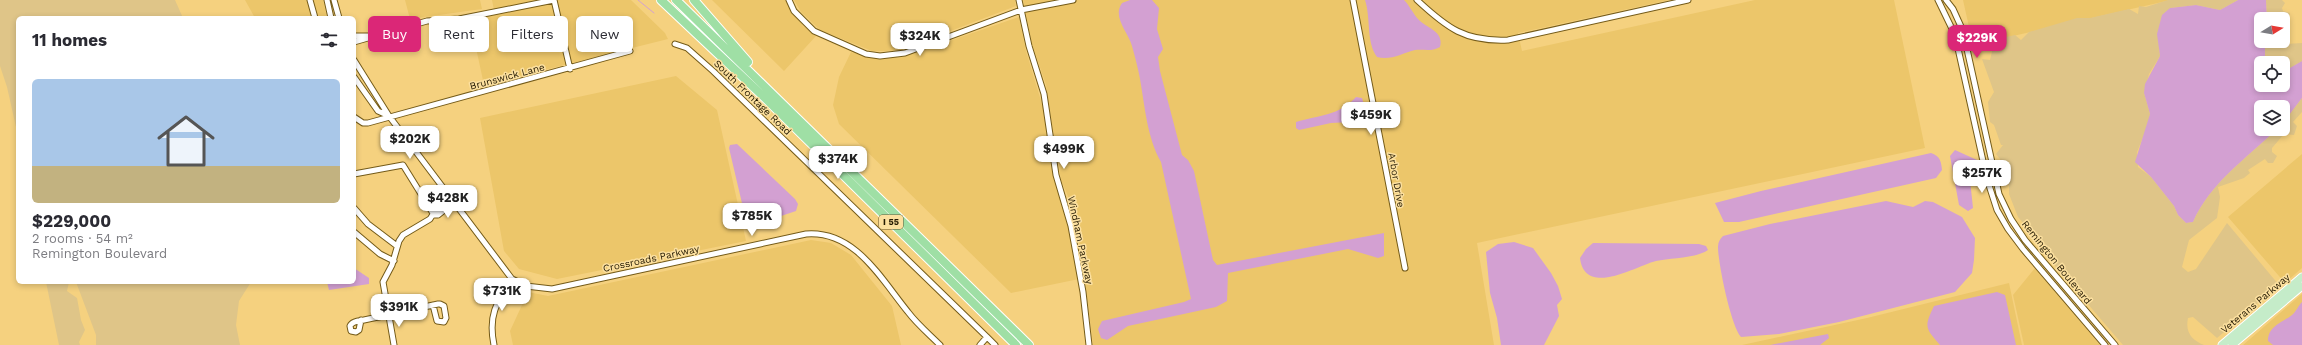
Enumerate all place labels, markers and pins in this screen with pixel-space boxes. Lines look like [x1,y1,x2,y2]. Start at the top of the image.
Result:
pin: $324K [892,23,948,57]
pin: $229K [1949,25,2005,59]
pin: $459K [1343,102,1399,136]
pin: $202K [382,126,438,160]
pin: $499K [1036,136,1092,170]
pin: $374K [810,146,866,180]
pin: $257K [1954,160,2010,194]
pin: $428K [420,185,476,219]
pin: $785K [724,203,780,237]
pin: $731K [474,278,530,312]
pin: $391K [371,294,427,328]

